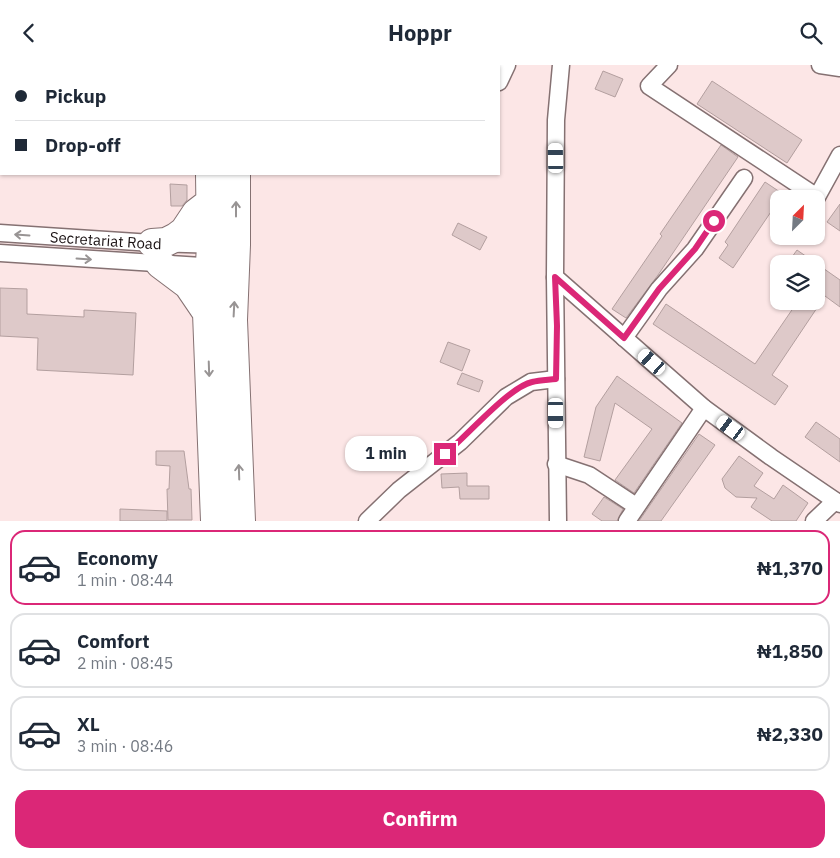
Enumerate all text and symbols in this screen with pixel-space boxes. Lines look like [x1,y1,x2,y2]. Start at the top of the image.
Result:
text: Hoppr [388,18,452,47]
icon: back [15,19,43,47]
icon: search [797,19,825,47]
text: Pickup [45,84,106,108]
text: Drop-off [45,133,121,157]
car [548,143,563,173]
north arrow [770,190,825,245]
map controls [770,190,825,310]
one-way arrow [231,202,241,218]
route start [703,210,725,232]
street label: Secretariat Road [49,227,162,253]
one-way arrow [15,230,31,239]
one-way arrow [75,254,91,263]
button: layers [770,255,825,310]
one-way arrow [229,302,238,318]
car [635,346,668,378]
one-way arrow [205,360,214,376]
car [548,398,563,428]
car [714,413,747,443]
callout: 1 min [345,437,428,471]
text: 1 min [365,443,407,463]
route end [434,443,456,465]
one-way arrow [235,464,244,480]
icon: car [17,545,62,590]
text: Economy [77,546,158,570]
text: ₦1,370 [757,556,823,580]
text: 1 min · 08:44 [77,570,173,590]
icon: car [17,628,62,673]
text: Comfort [77,629,150,653]
text: ₦1,850 [757,639,823,663]
text: 2 min · 08:45 [77,653,173,673]
icon: car [17,711,62,756]
text: XL [77,712,100,736]
text: ₦2,330 [757,722,823,746]
text: 3 min · 08:46 [77,736,173,756]
button: Confirm [15,790,825,848]

